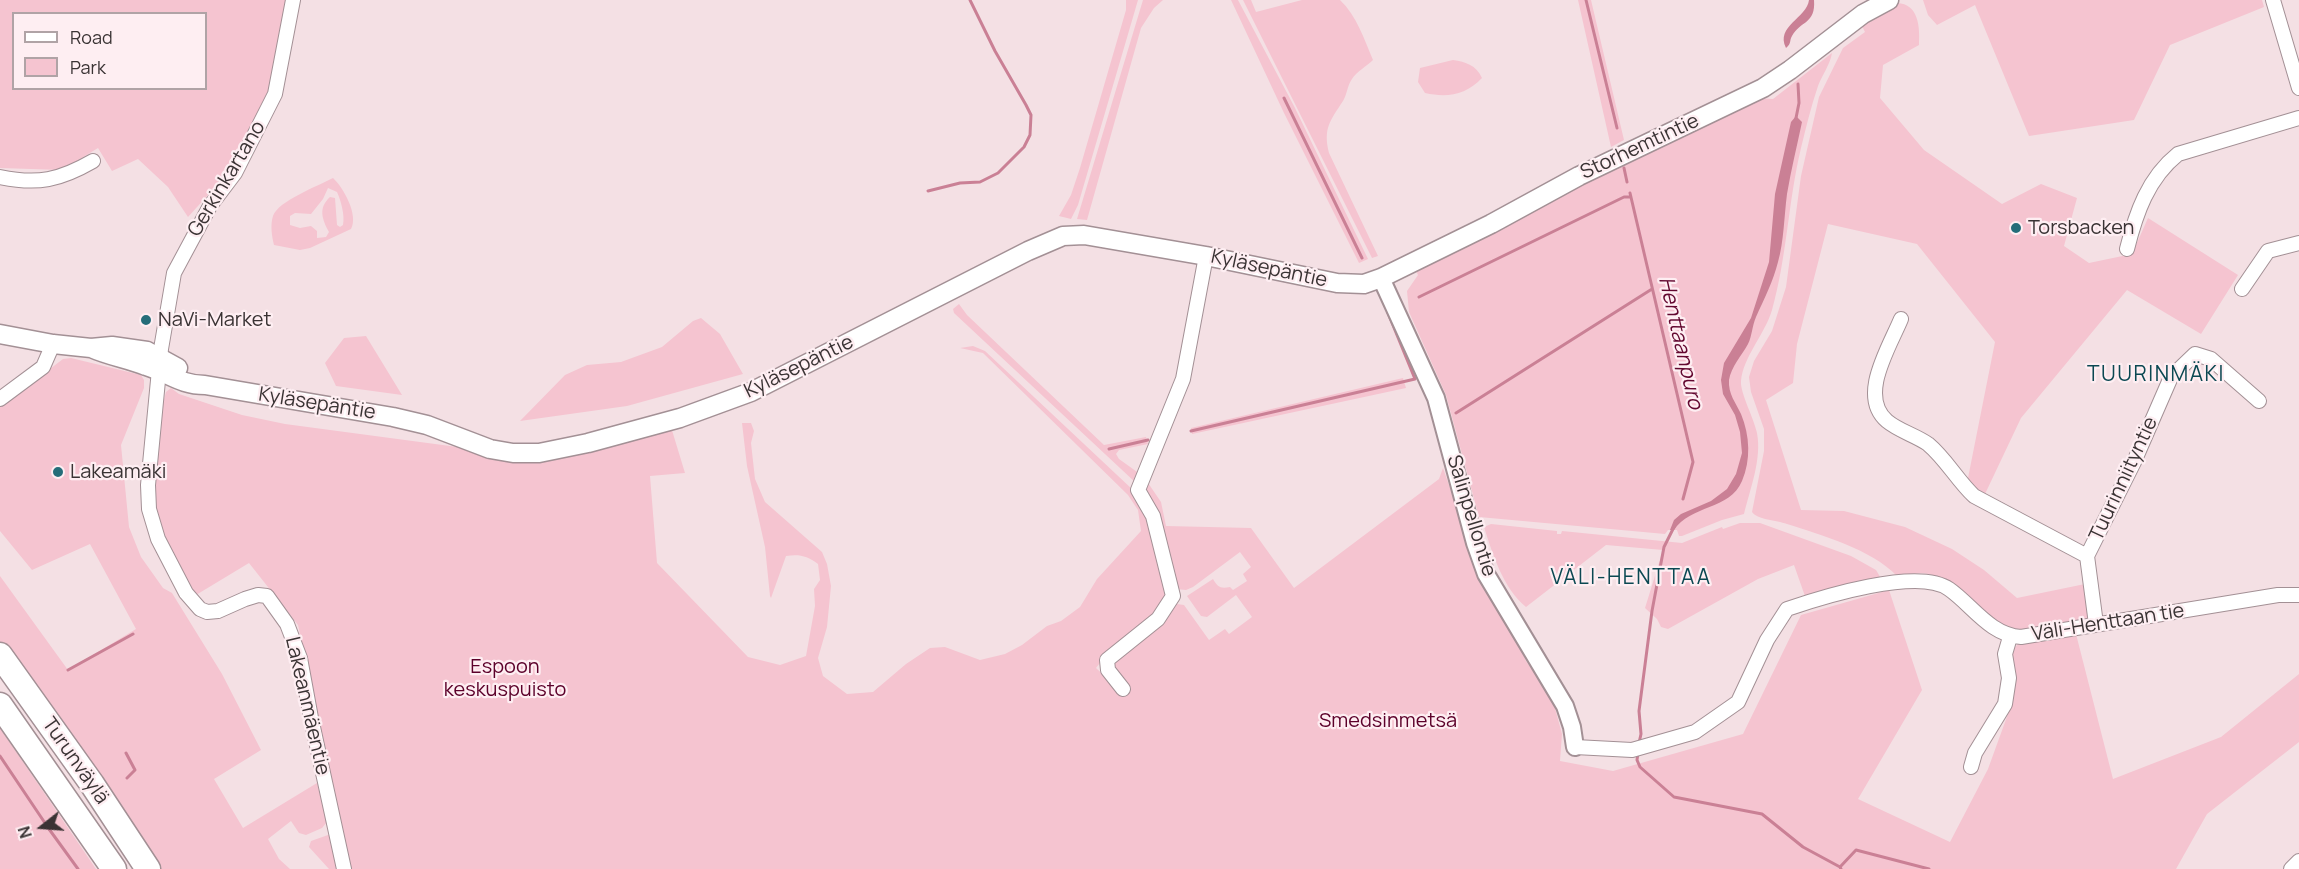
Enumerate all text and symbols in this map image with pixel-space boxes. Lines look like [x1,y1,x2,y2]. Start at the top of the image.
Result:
legend [12,12,207,90]
text: Road [70,25,113,49]
text: Park [70,55,106,79]
street label: Storhemtintie [1577,109,1703,185]
street label: Gerkinkartano [183,117,271,241]
place label: Torsbacken [2028,216,2134,240]
marker: Torsbacken [2009,221,2023,235]
street label: Kyläsepäntie [1209,245,1329,293]
water label: Henttaanpuro [1653,274,1707,412]
place label: NaVi-Market [158,308,271,332]
marker: NaVi-Market [139,313,153,327]
street label: Kyläsepäntie [741,330,857,404]
district label: TUURINMÄKI [2087,362,2225,388]
street label: Kyläsepäntie [257,383,377,425]
street label: Tuurinniityntie [2085,413,2163,545]
street label: Salinpellontie [1441,452,1501,580]
place label: Lakeamäki [70,460,166,484]
marker: Lakeamäki [51,465,65,479]
district label: VÄLI-HENTTAA [1551,565,1711,591]
street label: Väli-Henttaan tie [2030,599,2186,647]
street label: Lakeanmäentie [279,634,335,778]
park label: Espoon keskuspuisto [444,655,566,702]
park label: Smedsinmetsä [1319,709,1457,733]
street label: Turunväylä [36,713,114,809]
north arrow [12,797,72,857]
text: N [13,824,37,841]

